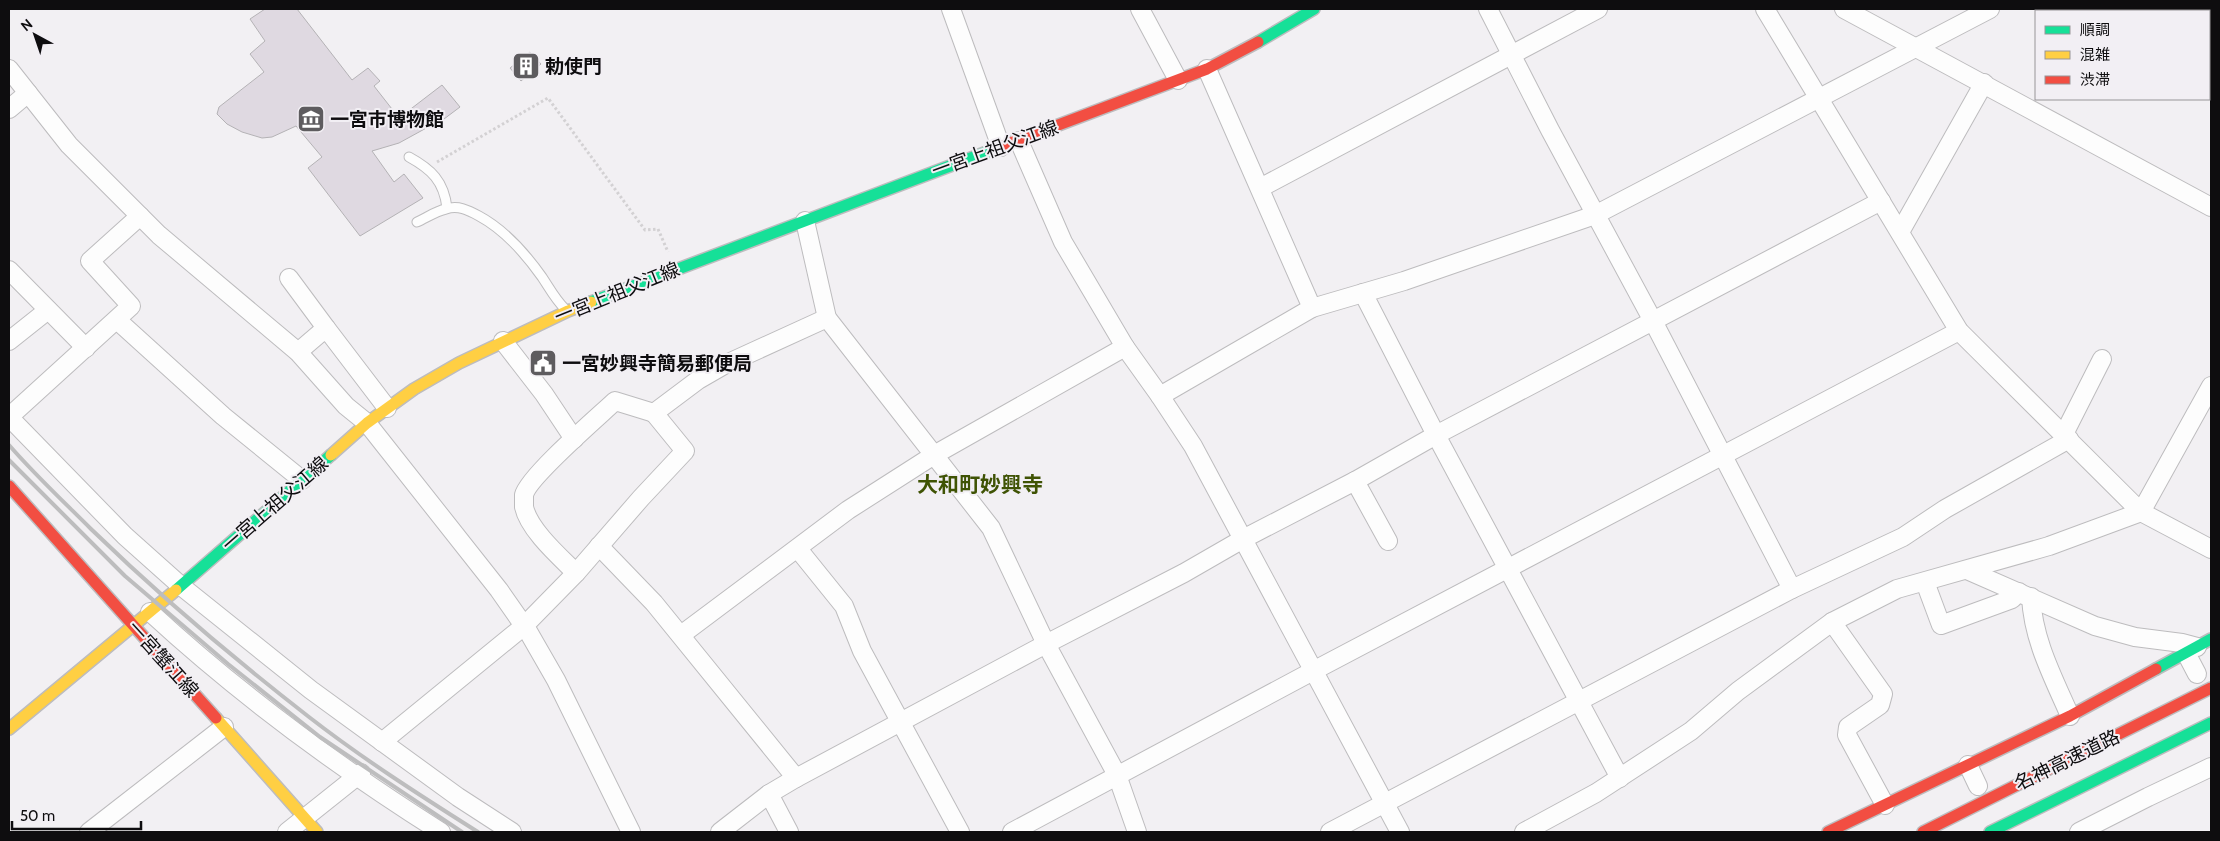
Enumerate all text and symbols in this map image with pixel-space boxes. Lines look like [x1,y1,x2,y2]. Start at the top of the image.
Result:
north arrow [10,10,60,60]
legend [2035,10,2210,100]
text: N [17,15,36,35]
text: 順調 [2080,21,2110,39]
text: 混雑 [2080,46,2110,64]
building icon: 勅使門 [511,51,541,81]
place label: 勅使門 [545,55,602,78]
text: 渋滞 [2080,71,2110,89]
museum icon: 一宮市博物館 [296,104,326,134]
place label: 一宮市博物館 [330,108,444,131]
street label: 一宮上祖父江線 [929,115,1061,183]
street label: 一宮上祖父江線 [551,257,683,329]
public building icon: 一宮妙興寺簡易郵便局 [528,348,558,378]
place label: 一宮妙興寺簡易郵便局 [562,352,752,375]
street label: 一宮上祖父江線 [217,452,333,556]
district label: 大和町妙興寺 [917,472,1043,497]
street label: 一宮蟹江線 [123,616,203,702]
street label: 名神高速道路 [2011,725,2123,795]
scale bar [12,798,141,830]
text: 50 m [20,807,55,825]

